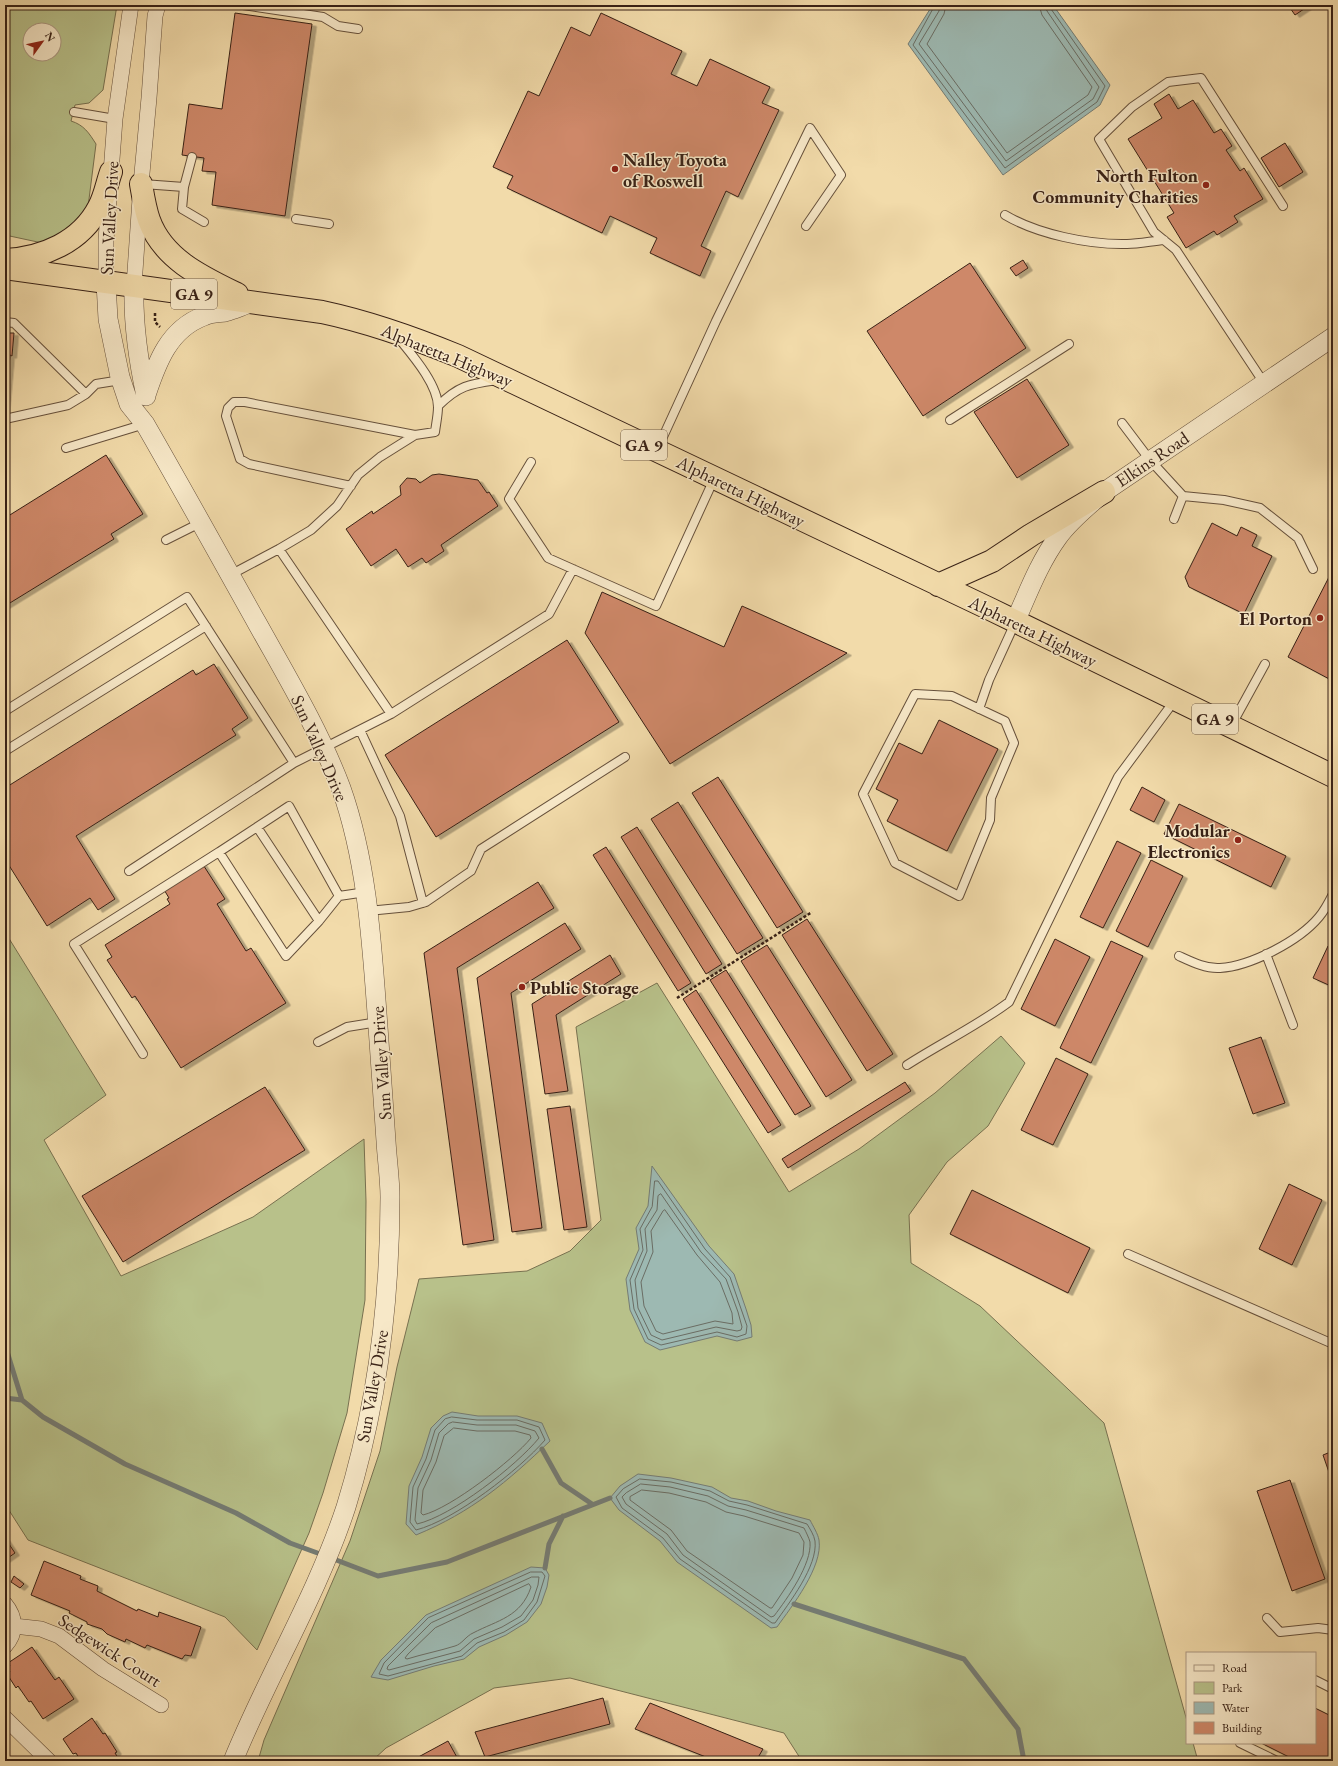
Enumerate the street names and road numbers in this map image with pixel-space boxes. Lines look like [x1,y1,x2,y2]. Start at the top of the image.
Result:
street label: Sun Valley Drive [95,160,123,276]
road number: GA 9 [171,279,217,309]
street label: Alpharetta Highway [377,318,516,392]
street label: Elkins Road [1111,426,1194,492]
road number: GA 9 [621,430,667,460]
street label: Alpharetta Highway [672,450,809,532]
street label: Alpharetta Highway [964,590,1101,672]
street label: Sun Valley Drive [286,691,354,805]
road number: GA 9 [1192,704,1238,734]
street label: Sun Valley Drive [366,1005,396,1121]
street label: Sun Valley Drive [351,1328,393,1444]
street label: Sedgewick Court [54,1608,166,1692]

